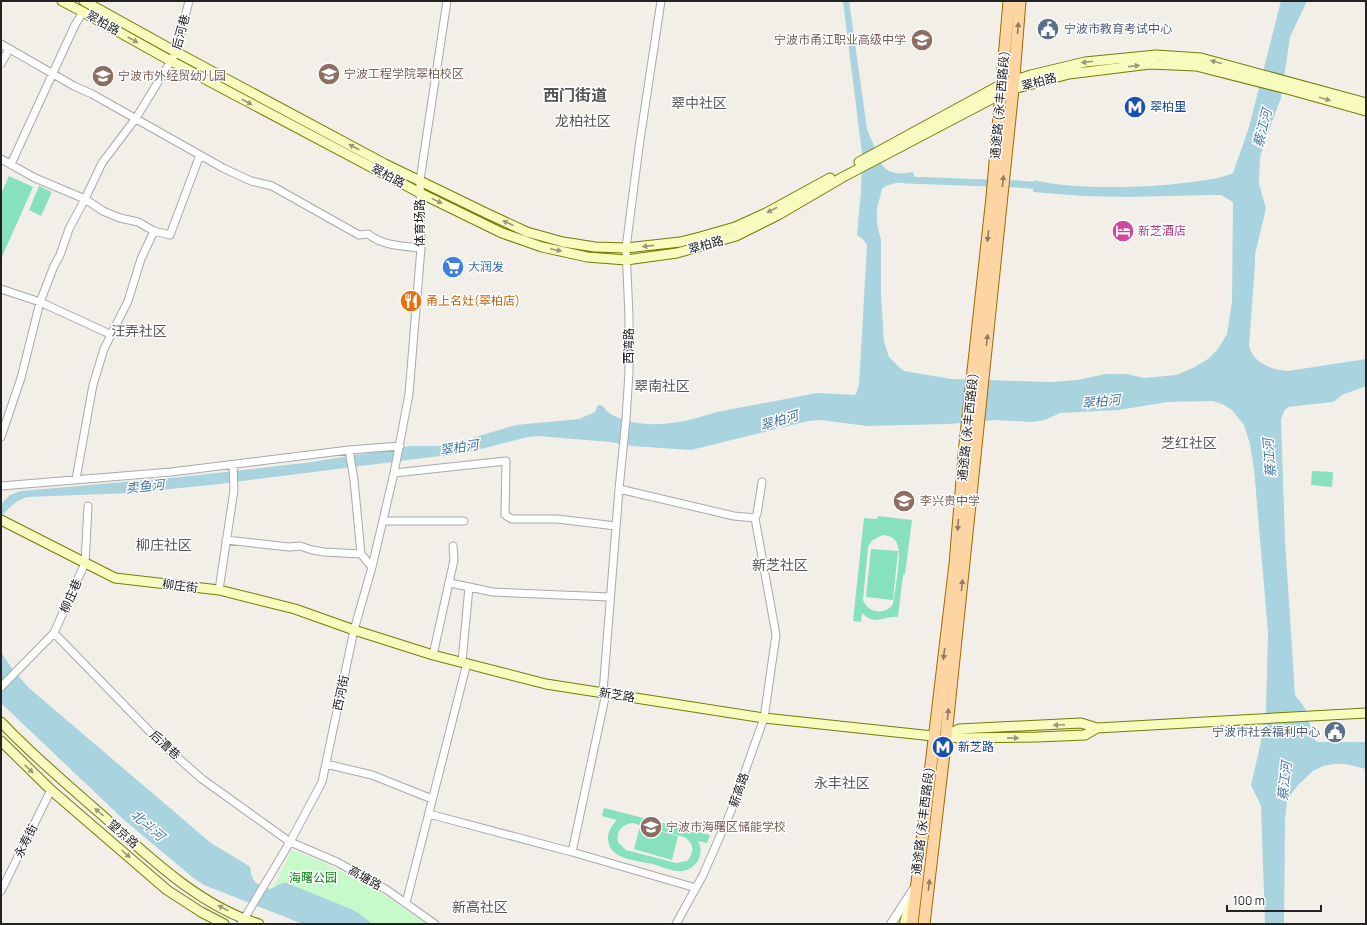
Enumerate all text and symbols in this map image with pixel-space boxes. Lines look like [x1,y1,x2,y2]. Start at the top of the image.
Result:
street label: 翠柏路 [83,6,123,39]
street label: 后河巷 [168,12,193,51]
public building icon: 宁波市教育考试中心 [1035,16,1061,42]
place label: 宁波市教育考试中心 [1064,20,1172,37]
one-way arrow [1015,22,1021,34]
school or university icon: 宁波市甬江职业高级中学 [909,27,935,53]
place label: 宁波市甬江职业高级中学 [774,31,906,48]
one-way arrow [127,36,139,43]
street label: 通途路 (永丰西路段) [986,50,1013,160]
one-way arrow [1081,59,1093,65]
one-way arrow [1210,59,1222,65]
school or university icon: 宁波工程学院翠柏校区 [316,61,342,87]
school or university icon: 宁波市外经贸幼儿园 [90,63,116,89]
one-way arrow [1128,63,1140,69]
place label: 宁波工程学院翠柏校区 [344,65,464,82]
place label: 宁波市外经贸幼儿园 [118,67,226,84]
street label: 翠柏路 [1019,69,1058,94]
district label: 西门街道 [543,84,607,106]
district label: 翠中社区 [671,93,727,112]
metro station icon: 翠柏里 [1122,94,1148,120]
one-way arrow [1319,96,1331,102]
one-way arrow [241,98,253,105]
place label: 翠柏里 [1150,98,1186,115]
water label: 蔡江河 [1249,104,1276,149]
district label: 龙柏社区 [555,111,611,130]
one-way arrow [348,143,359,150]
street label: 翠柏路 [368,160,408,192]
one-way arrow [999,175,1006,187]
one-way arrow [431,198,442,204]
street label: 体育场路 [411,199,428,247]
one-way arrow [766,206,778,213]
hotel icon: 新芝酒店 [1110,218,1136,244]
one-way arrow [502,220,513,226]
place label: 新芝酒店 [1138,222,1186,239]
one-way arrow [985,230,991,242]
street label: 翠柏路 [686,231,726,258]
one-way arrow [642,243,654,249]
one-way arrow [550,248,562,254]
supermarket icon: 大润发 [440,254,466,280]
place label: 大润发 [468,258,504,275]
restaurant icon: 甬上名灶(翠柏店) [398,288,424,314]
place label: 甬上名灶(翠柏店) [426,292,520,309]
district label: 汪弄社区 [111,321,167,340]
street label: 西湾路 [620,328,637,364]
one-way arrow [983,334,990,346]
street label: 通途路 (永丰西路段) [953,372,982,482]
district label: 翠南社区 [634,376,690,395]
water label: 翠柏河 [1081,390,1124,412]
water label: 翠柏河 [758,405,803,434]
district label: 芝红社区 [1161,433,1217,452]
water label: 翠柏河 [438,435,483,459]
water label: 蔡江河 [1258,435,1280,478]
water label: 卖鱼河 [125,475,168,497]
school or university icon: 李兴贵中学 [891,488,917,514]
place label: 李兴贵中学 [920,492,980,509]
one-way arrow [955,519,962,531]
district label: 柳庄社区 [136,535,192,554]
district label: 新芝社区 [752,555,808,574]
street label: 柳庄街 [161,575,199,596]
street label: 柳庄巷 [55,576,86,616]
one-way arrow [958,579,965,591]
one-way arrow [940,648,947,660]
street label: 西河街 [328,674,353,712]
street label: 新芝路 [598,683,636,706]
one-way arrow [945,708,952,721]
public building icon: 宁波市社会福利中心 [1322,719,1348,745]
one-way arrow [1053,721,1065,728]
place label: 宁波市社会福利中心 [1212,723,1320,740]
street label: 后漕巷 [146,726,184,763]
metro station icon: 新芝路 [930,734,956,760]
one-way arrow [1007,734,1019,741]
place label: 新芝路 [958,738,994,755]
water label: 蔡江河 [1273,758,1295,801]
one-way arrow [24,764,34,774]
street label: 通途路 (永丰西路段) [907,766,938,876]
street label: 薪高路 [725,770,752,810]
district label: 永丰社区 [814,773,870,792]
water label: 北斗河 [127,805,171,847]
one-way arrow [93,808,104,817]
school or university icon: 宁波市海曙区储能学校 [638,814,664,840]
street label: 望京路 [104,815,142,852]
place label: 宁波市海曙区储能学校 [666,818,786,835]
street label: 永寿街 [10,821,41,861]
one-way arrow [121,850,132,859]
street label: 高塘路 [345,861,385,894]
park label: 海曙公园 [289,869,337,886]
one-way arrow [925,879,932,891]
scale bar [1227,887,1321,913]
text: 100 m [1233,892,1265,909]
district label: 新高社区 [452,897,508,916]
one-way arrow [218,905,229,912]

